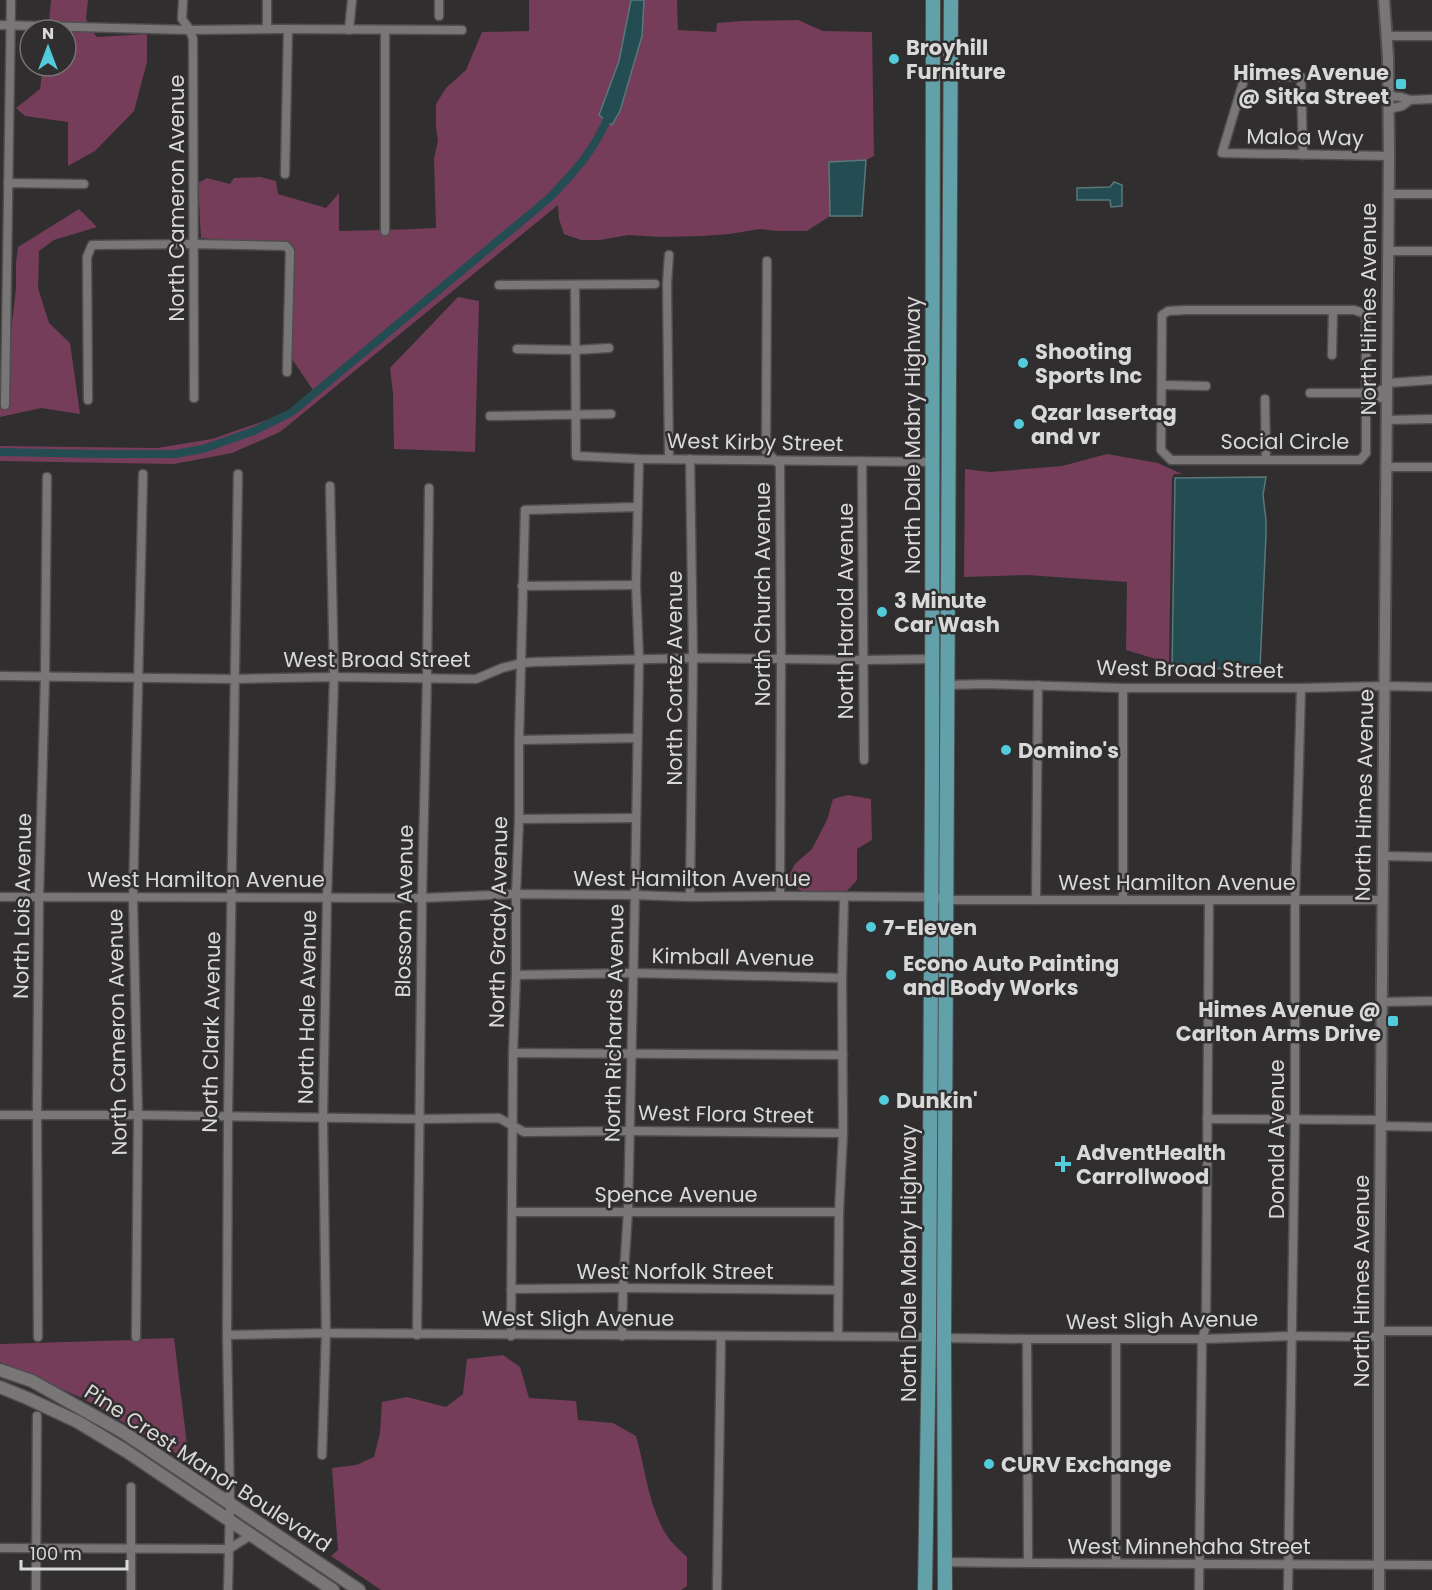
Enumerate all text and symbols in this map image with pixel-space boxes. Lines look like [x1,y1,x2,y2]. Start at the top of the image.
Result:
north arrow [18,18,78,78]
text: N [42,22,54,45]
place label: Broyhill Furniture [906,33,1006,86]
marker: Broyhill Furniture [887,52,901,66]
place label: Himes Avenue @ Sitka Street [1233,58,1389,111]
street label: North Cameron Avenue [162,75,191,321]
marker: Himes Avenue @ Sitka Street [1394,77,1408,91]
street label: Maloa Way [1246,121,1364,153]
street label: North Himes Avenue [1354,203,1383,415]
street label: North Dale Mabry Highway [898,296,927,574]
place label: Shooting Sports Inc [1035,337,1143,390]
marker: Shooting Sports Inc [1016,356,1030,370]
place label: Qzar lasertag and vr [1031,398,1177,451]
marker: Qzar lasertag and vr [1012,417,1026,431]
street label: West Kirby Street [667,426,843,458]
street label: Social Circle [1221,427,1349,456]
street label: North Church Avenue [748,482,777,706]
street label: North Harold Avenue [831,503,860,719]
street label: North Cortez Avenue [660,571,689,785]
place label: 3 Minute Car Wash [894,586,1000,639]
marker: 3 Minute Car Wash [875,605,889,619]
street label: West Broad Street [283,645,471,674]
street label: West Broad Street [1096,653,1284,685]
street label: North Himes Avenue [1348,689,1380,901]
place label: Domino's [1018,736,1119,765]
marker: Domino's [999,743,1013,757]
street label: North Lois Avenue [6,813,38,999]
street label: North Grady Avenue [482,816,514,1028]
street label: Blossom Avenue [388,824,420,998]
street label: West Hamilton Avenue [573,864,811,893]
street label: West Hamilton Avenue [87,865,325,894]
street label: West Hamilton Avenue [1058,868,1296,897]
street label: North Richards Avenue [597,904,631,1142]
street label: North Cameron Avenue [100,908,134,1156]
street label: North Hale Avenue [291,910,323,1104]
place label: 7-Eleven [883,913,977,942]
marker: 7-Eleven [864,920,878,934]
street label: North Clark Avenue [195,931,227,1133]
street label: Kimball Avenue [651,941,815,973]
place label: Econo Auto Painting and Body Works [903,949,1119,1002]
marker: Econo Auto Painting and Body Works [884,968,898,982]
place label: Himes Avenue @ Carlton Arms Drive [1176,995,1381,1048]
marker: Himes Avenue @ Carlton Arms Drive [1386,1014,1400,1028]
street label: Donald Avenue [1262,1059,1291,1219]
place label: Dunkin' [896,1086,978,1115]
marker: Dunkin' [877,1093,891,1107]
street label: West Flora Street [638,1098,814,1130]
street label: North Dale Mabry Highway [894,1124,923,1402]
place label: AdventHealth Carrollwood [1076,1138,1226,1191]
marker: AdventHealth Carrollwood [1054,1155,1072,1173]
street label: North Himes Avenue [1347,1175,1376,1387]
street label: Spence Avenue [594,1180,758,1209]
street label: West Norfolk Street [576,1257,774,1286]
street label: West Sligh Avenue [482,1304,674,1333]
street label: West Sligh Avenue [1066,1304,1258,1336]
street label: Pine Crest Manor Boulevard [79,1377,337,1559]
place label: CURV Exchange [1001,1450,1172,1479]
marker: CURV Exchange [982,1457,996,1471]
street label: West Minnehaha Street [1067,1532,1311,1561]
scale bar [21,1533,128,1571]
text: 100 m [30,1541,82,1566]

